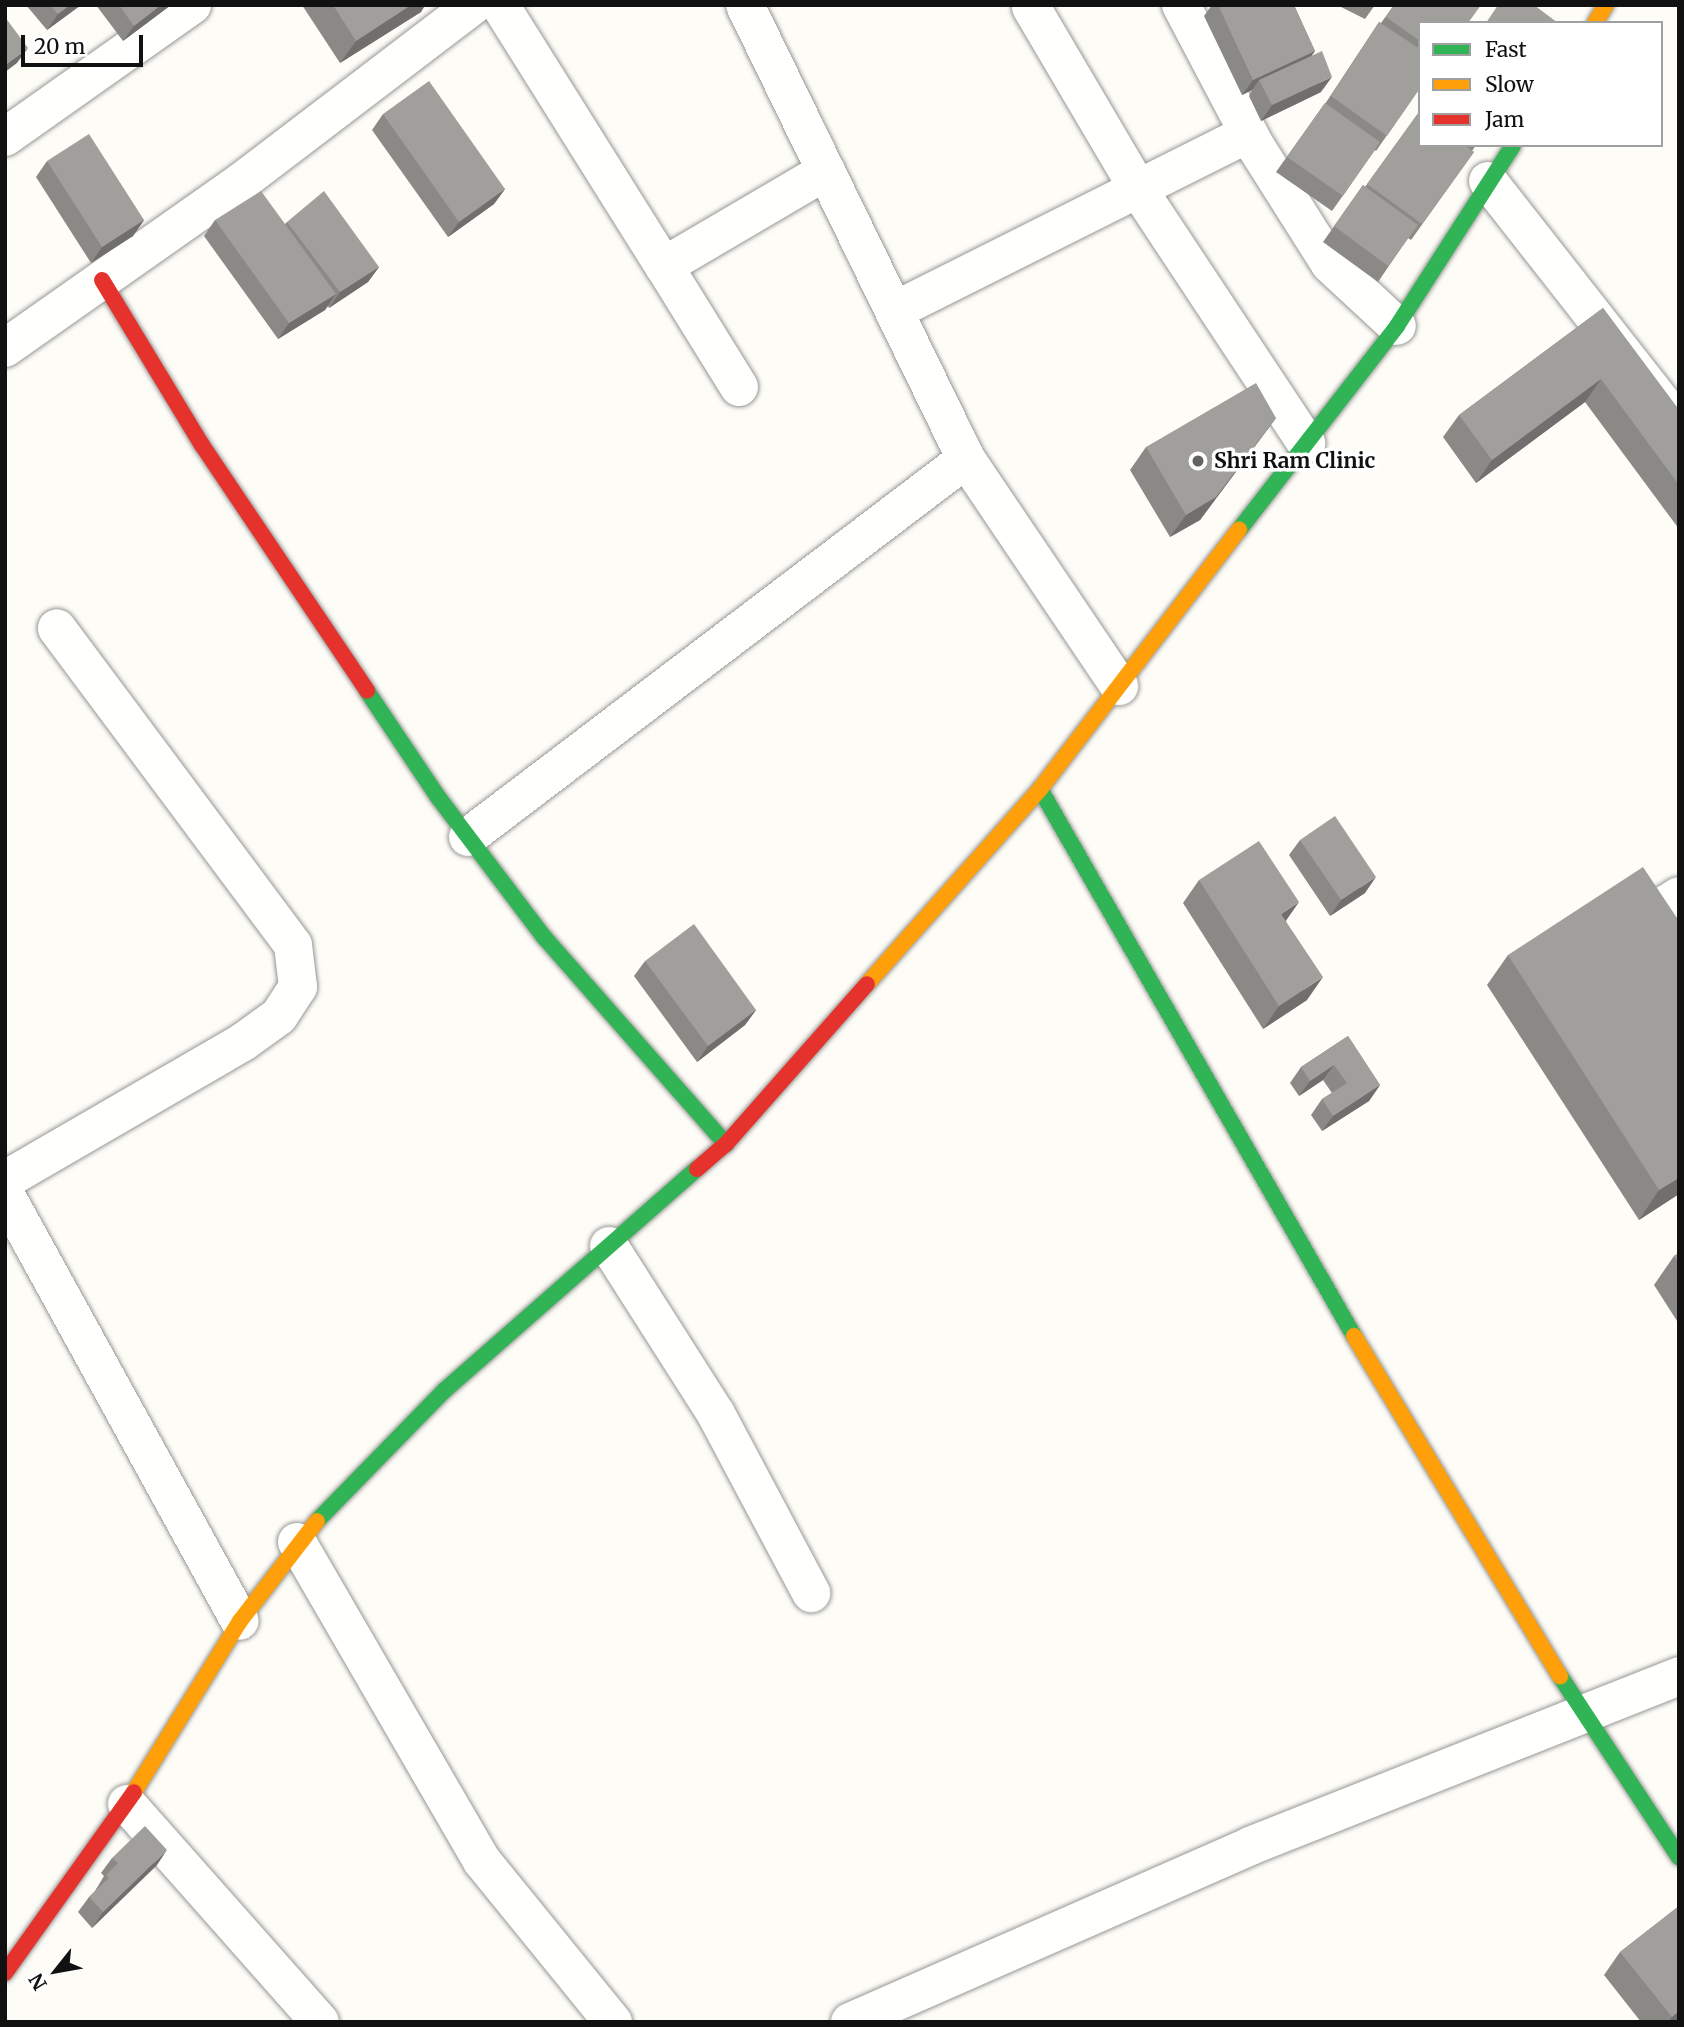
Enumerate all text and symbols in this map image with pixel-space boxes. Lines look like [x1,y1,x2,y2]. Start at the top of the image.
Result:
scale bar [24,21,147,65]
legend [1418,21,1663,147]
text: 20 m [34,33,85,60]
text: Fast [1485,36,1527,63]
text: Slow [1485,71,1534,98]
text: Jam [1485,106,1524,133]
place label: Shri Ram Clinic [1214,448,1375,474]
marker: Shri Ram Clinic [1188,451,1208,471]
north arrow [21,1936,91,2006]
text: N [24,1969,52,1994]

